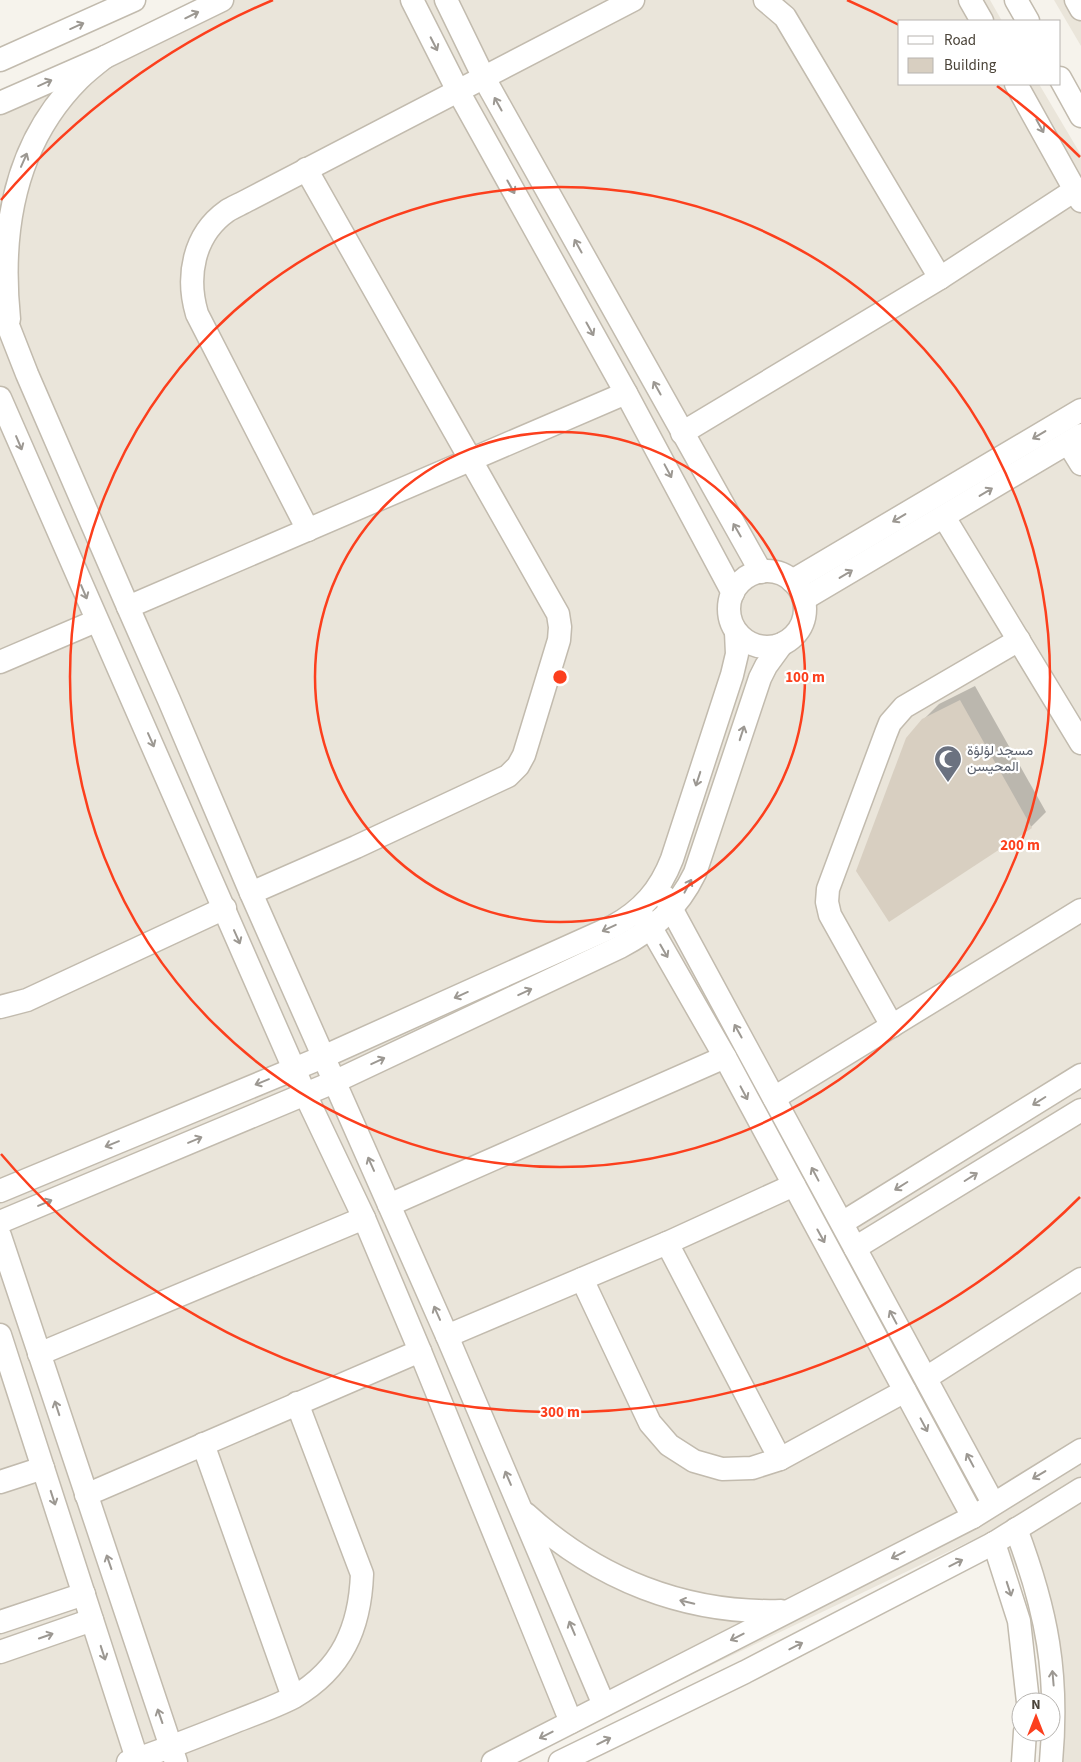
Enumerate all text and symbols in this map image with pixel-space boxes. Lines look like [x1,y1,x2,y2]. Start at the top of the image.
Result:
one-way arrow [184,9,199,19]
legend [898,20,1061,85]
one-way arrow [69,21,84,31]
text: Road [944,30,976,51]
one-way arrow [429,36,439,51]
text: Building [944,55,997,76]
one-way arrow [37,78,52,88]
one-way arrow [493,98,503,112]
one-way arrow [1035,119,1045,134]
one-way arrow [19,153,29,168]
one-way arrow [506,179,516,194]
one-way arrow [572,240,582,254]
one-way arrow [585,321,595,336]
one-way arrow [651,381,661,396]
one-way arrow [1033,430,1047,440]
one-way arrow [15,435,25,450]
one-way arrow [663,464,673,479]
one-way arrow [978,486,992,496]
one-way arrow [893,513,907,523]
one-way arrow [731,523,741,537]
one-way arrow [838,569,853,579]
one-way arrow [80,584,90,599]
text: 100 m [785,667,825,688]
centre of rings [551,668,569,686]
one-way arrow [737,725,747,741]
one-way arrow [146,732,156,747]
place label: مسجد لؤلؤة المحيسن [967,741,1033,777]
mosque icon: مسجد لؤلؤة المحيسن [933,744,963,783]
one-way arrow [693,771,702,787]
text: 200 m [1000,835,1040,856]
one-way arrow [683,879,693,894]
one-way arrow [602,924,617,933]
one-way arrow [233,929,243,944]
one-way arrow [660,944,670,958]
one-way arrow [517,986,532,996]
one-way arrow [454,990,469,1000]
one-way arrow [732,1025,742,1039]
one-way arrow [370,1056,385,1065]
one-way arrow [255,1078,270,1088]
one-way arrow [740,1085,749,1100]
one-way arrow [1033,1096,1047,1106]
one-way arrow [187,1135,202,1144]
one-way arrow [105,1140,120,1150]
one-way arrow [365,1157,375,1172]
one-way arrow [810,1167,820,1182]
one-way arrow [964,1172,978,1182]
one-way arrow [895,1181,909,1191]
one-way arrow [37,1198,52,1207]
one-way arrow [817,1228,826,1243]
one-way arrow [432,1306,442,1321]
one-way arrow [887,1310,897,1325]
one-way arrow [52,1400,61,1416]
text: 300 m [540,1402,580,1423]
one-way arrow [920,1417,929,1432]
one-way arrow [965,1453,974,1468]
one-way arrow [503,1471,512,1486]
one-way arrow [1033,1471,1047,1481]
one-way arrow [48,1490,58,1506]
one-way arrow [890,1550,905,1560]
one-way arrow [103,1554,113,1570]
one-way arrow [948,1558,963,1567]
one-way arrow [1004,1581,1014,1597]
one-way arrow [679,1597,695,1606]
one-way arrow [566,1621,576,1636]
one-way arrow [38,1631,53,1640]
one-way arrow [730,1633,745,1642]
one-way arrow [789,1640,803,1650]
one-way arrow [98,1645,108,1661]
one-way arrow [1048,1671,1057,1687]
north arrow [1011,1692,1061,1742]
text: N [1031,1695,1041,1715]
one-way arrow [155,1708,165,1724]
one-way arrow [539,1731,554,1740]
one-way arrow [596,1736,611,1746]

